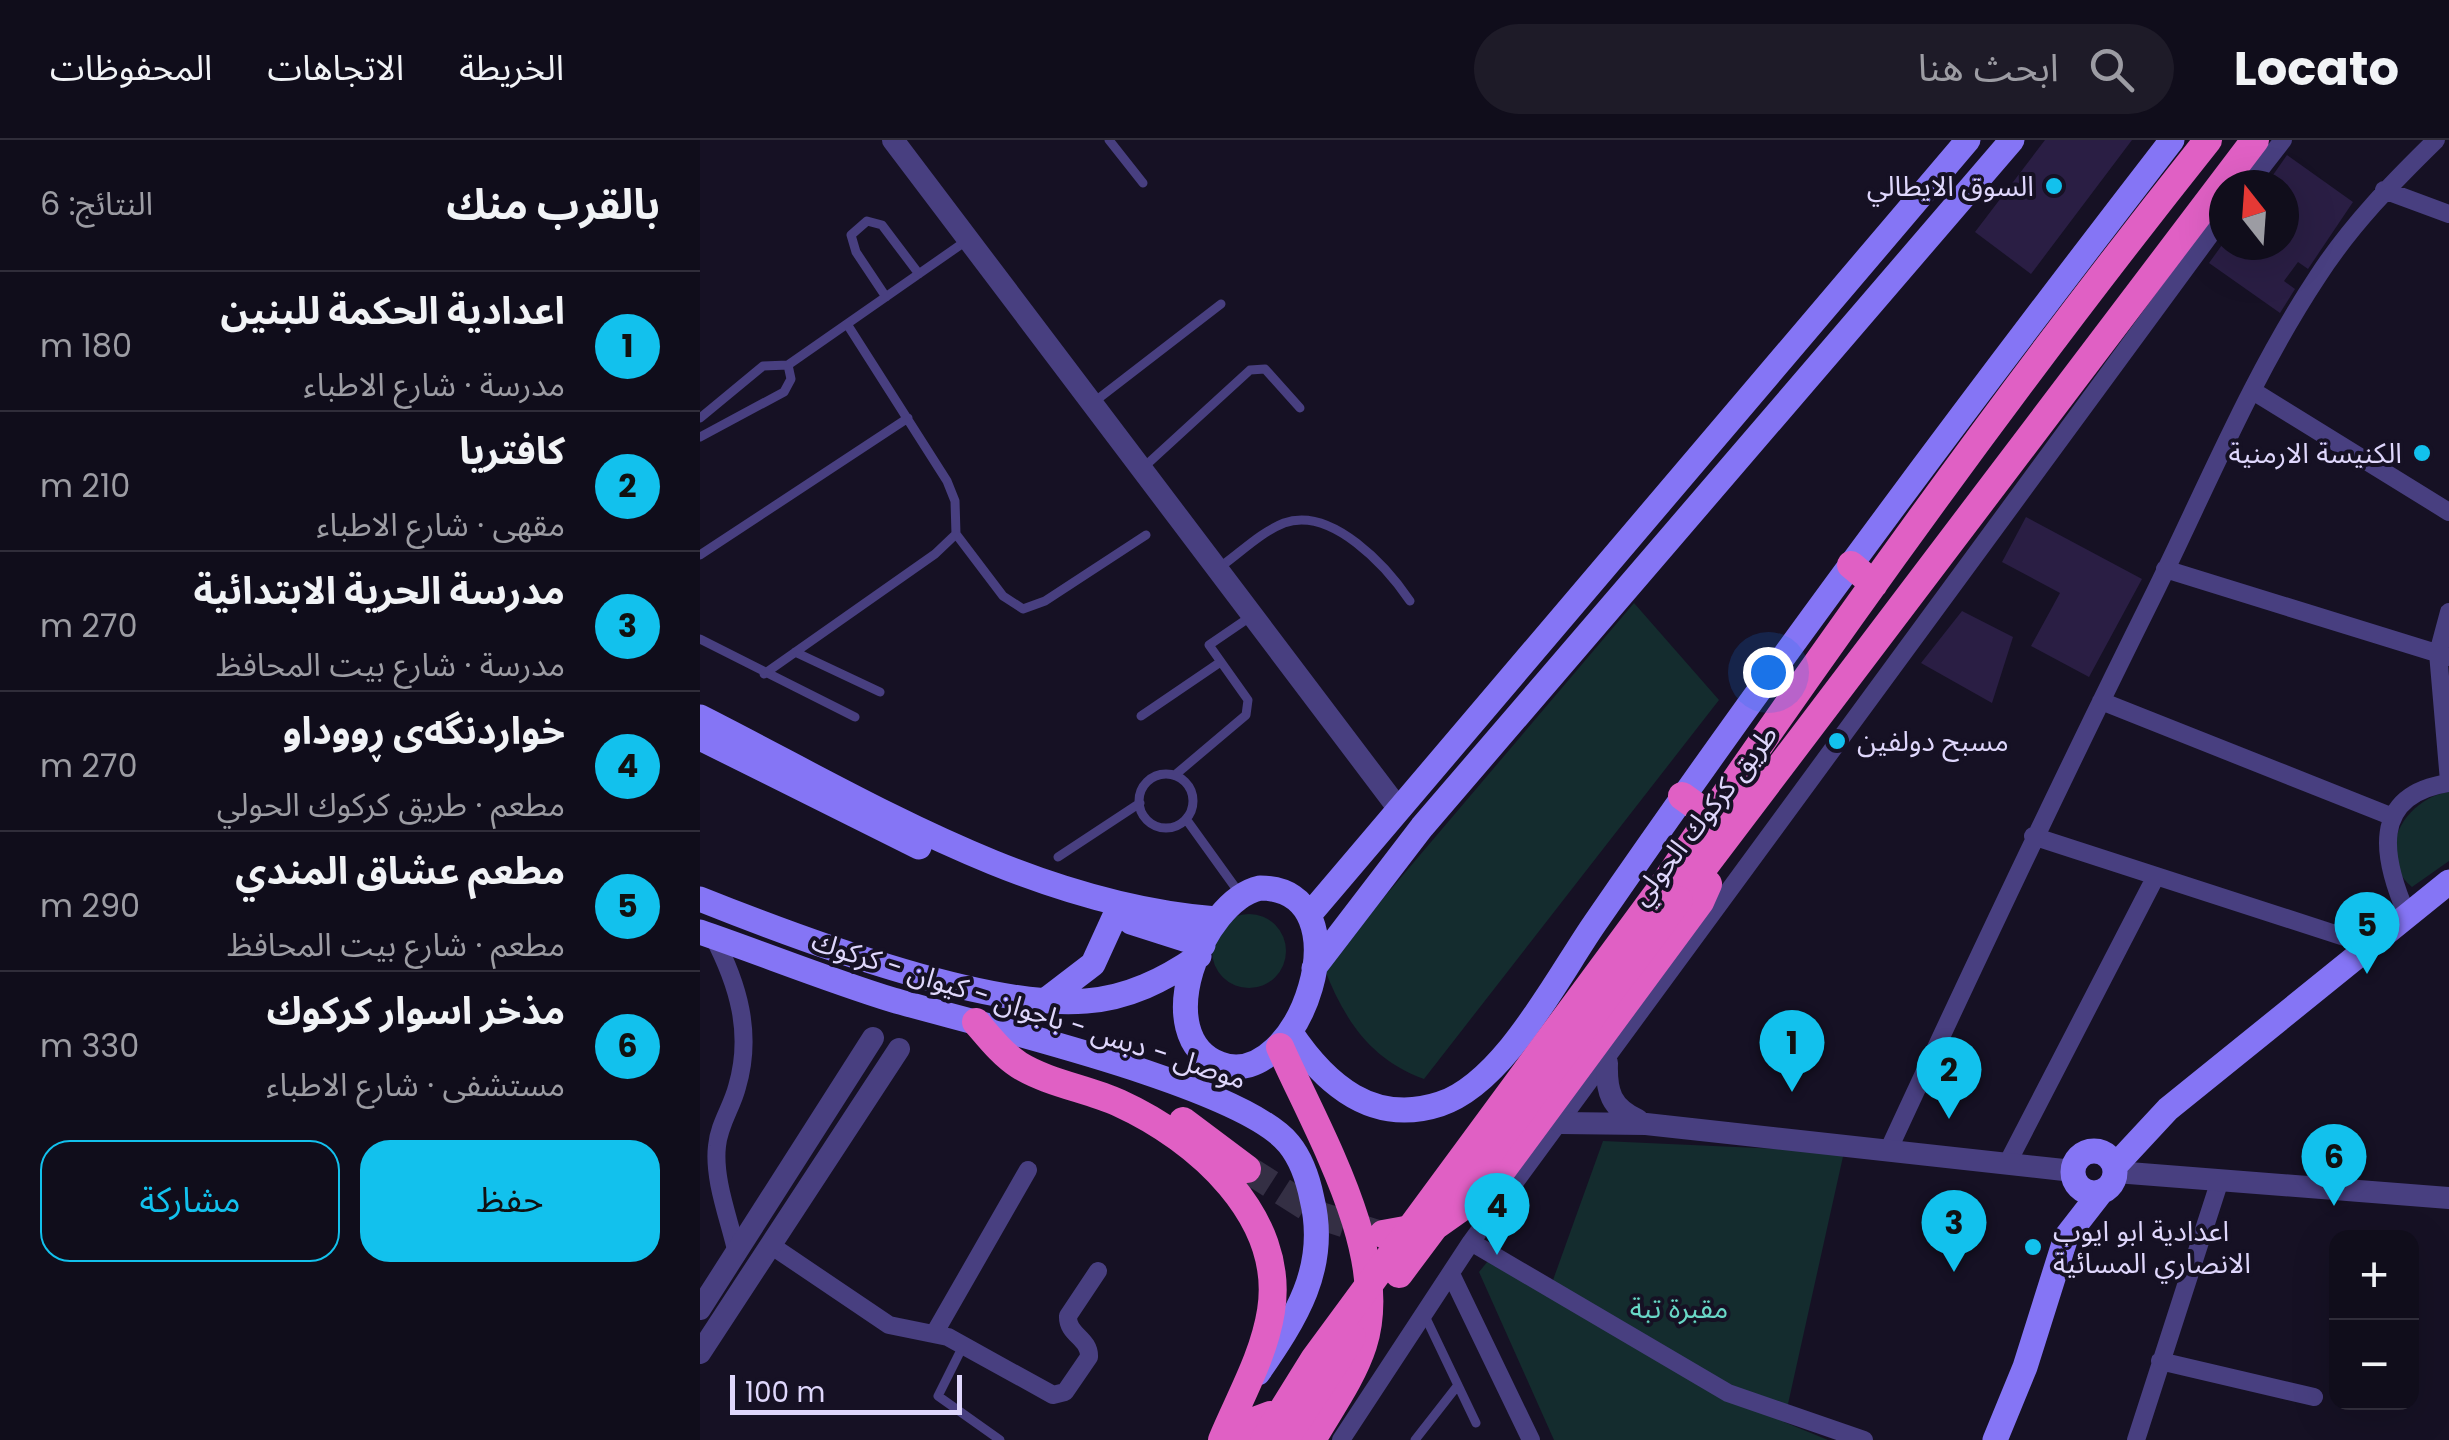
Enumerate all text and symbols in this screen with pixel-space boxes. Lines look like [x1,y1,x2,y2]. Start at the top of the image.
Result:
search box [1474,24,2174,114]
text: Locato [2234,35,2399,102]
text: ابحث هنا [1918,41,2059,94]
icon: search [2084,42,2139,97]
text: المحفوظات [50,43,212,92]
text: الاتجاهات [267,43,404,92]
text: الخريطة [459,43,564,92]
place label: السوق الايطالي [1867,167,2034,207]
north arrow [2209,170,2299,260]
text: بالقرب منك [446,175,660,234]
marker: السوق الايطالي [2043,175,2065,197]
text: النتائج: 6 [40,181,153,226]
text: اعدادية الحكمة للبنين [221,284,565,337]
text: 180 m [40,323,132,368]
text: 1 [621,323,634,368]
text: مدرسة · شارع الاطباء [304,362,565,407]
text: کافتریا [459,424,565,477]
place label: الكنيسة الارمنية [2228,434,2402,473]
marker: الكنيسة الارمنية [2411,442,2433,464]
text: 210 m [40,463,130,508]
text: 2 [618,463,637,508]
text: مقهى · شارع الاطباء [316,502,565,547]
text: مدرسة الحرية الابتدائية [193,564,565,617]
text: 270 m [40,603,137,648]
text: 3 [618,603,637,648]
text: مدرسة · شارع بيت المحافظ [216,642,565,687]
your location [1743,647,1794,698]
text: خواردنگەی ڕووداو [283,704,565,757]
street label: طريق كركوك الحولي [1621,717,1788,914]
place label: مسبح دولفين [1857,722,2009,762]
marker: مسبح دولفين [1826,730,1848,752]
text: 270 m [40,743,137,788]
text: 4 [617,743,638,788]
text: مطعم · طريق كركوك الحولي [217,782,565,827]
text: مطعم عشاق المندي [235,844,565,897]
text: 290 m [40,883,140,928]
text: 5 [617,883,638,928]
pin: 5 [2334,892,2400,974]
street label: موصل - دبس - باجوان - كيوان - كركوك [807,921,1251,1099]
text: مطعم · شارع بيت المحافظ [227,922,565,967]
text: مذخر اسوار كركوك [266,984,565,1037]
pin: 1 [1760,1010,1824,1092]
text: 330 m [40,1023,139,1068]
text: 6 [617,1023,638,1068]
pin: 2 [1916,1036,1982,1119]
text: مستشفى · شارع الاطباء [266,1062,565,1107]
pin: 6 [2302,1124,2366,1206]
button: مشاركة [40,1140,340,1262]
button: حفظ [360,1140,660,1262]
pin: 4 [1464,1172,1530,1255]
pin: 3 [1922,1190,1986,1272]
place label: اعدادية ابو ايوب الانصاري المسائية [2053,1212,2251,1284]
map controls [2329,1230,2419,1410]
button: + [2329,1230,2419,1320]
marker: اعدادية ابو ايوب الانصاري المسائية [2022,1236,2044,1258]
park label: مقبرة تبة [1630,1289,1728,1328]
button: − [2329,1320,2419,1410]
scale bar [730,1370,962,1414]
text: 100 m [745,1373,825,1412]

